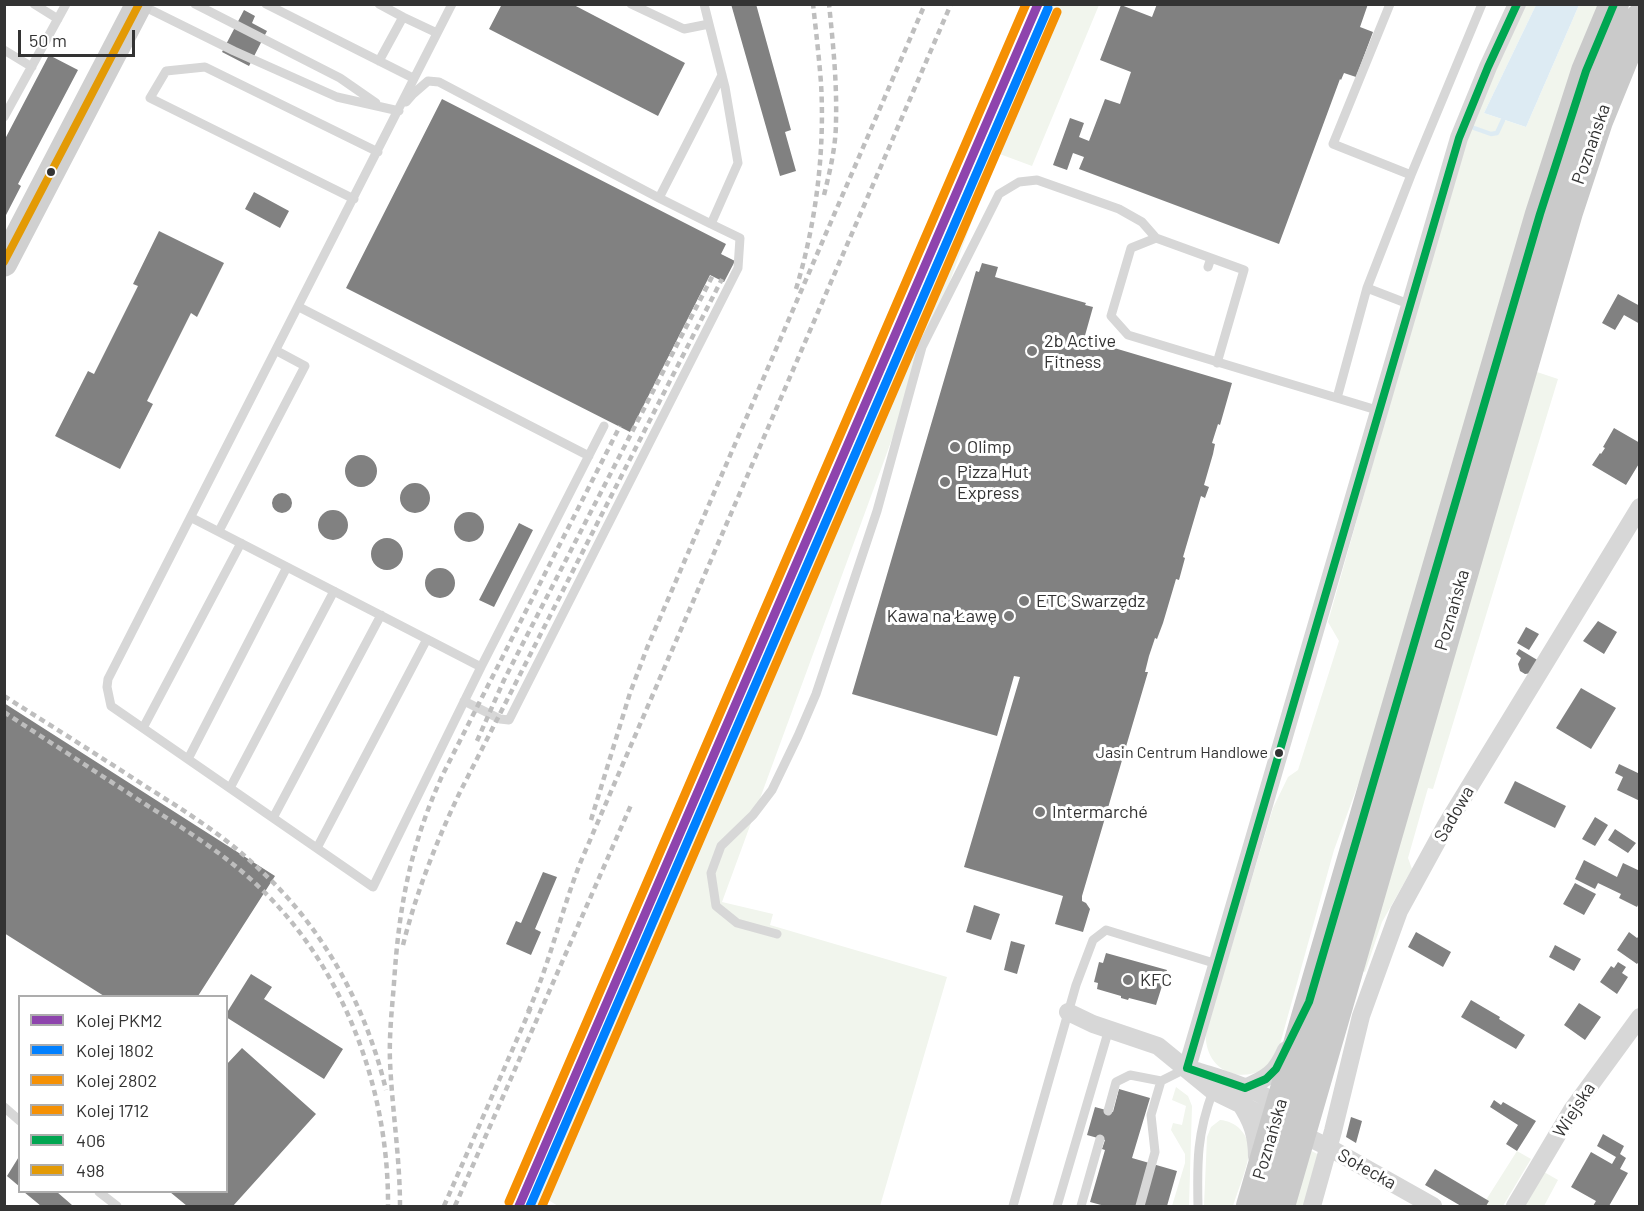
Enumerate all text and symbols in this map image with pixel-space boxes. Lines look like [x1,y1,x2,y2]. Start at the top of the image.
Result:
scale bar [21,18,138,56]
text: 50 m [29,29,67,51]
street label: Poznańska [1567,101,1615,187]
unlabelled marker [45,166,57,178]
place label: 2b Active Fitness [1044,330,1116,372]
marker: 2b Active Fitness [1025,344,1039,358]
place label: Olimp [967,436,1012,458]
marker: Olimp [948,440,962,454]
place label: Pizza Hut Express [957,461,1029,504]
marker: Pizza Hut Express [938,475,952,489]
street label: Poznańska [1430,567,1474,653]
place label: ETC Swarzędz [1036,590,1145,612]
marker: ETC Swarzędz [1017,594,1031,608]
place label: Kawa na Ławę [887,605,997,627]
marker: Kawa na Ławę [1002,609,1016,623]
place label: Jasin Centrum Handlowe [1096,743,1268,763]
marker: Jasin Centrum Handlowe [1273,747,1285,759]
street label: Sadowa [1429,782,1479,846]
place label: Intermarché [1052,801,1148,823]
marker: Intermarché [1033,805,1047,819]
place label: KFC [1140,969,1172,991]
marker: KFC [1121,973,1135,987]
legend [18,995,228,1193]
text: Kolej PKM2 [76,1009,162,1031]
text: Kolej 1802 [76,1039,154,1061]
text: Kolej 2802 [76,1069,157,1091]
street label: Wiejska [1548,1078,1600,1142]
street label: Poznańska [1248,1096,1292,1182]
text: Kolej 1712 [76,1099,149,1121]
text: 406 [76,1129,105,1151]
street label: Sołecka [1334,1144,1400,1194]
text: 498 [76,1159,105,1181]

